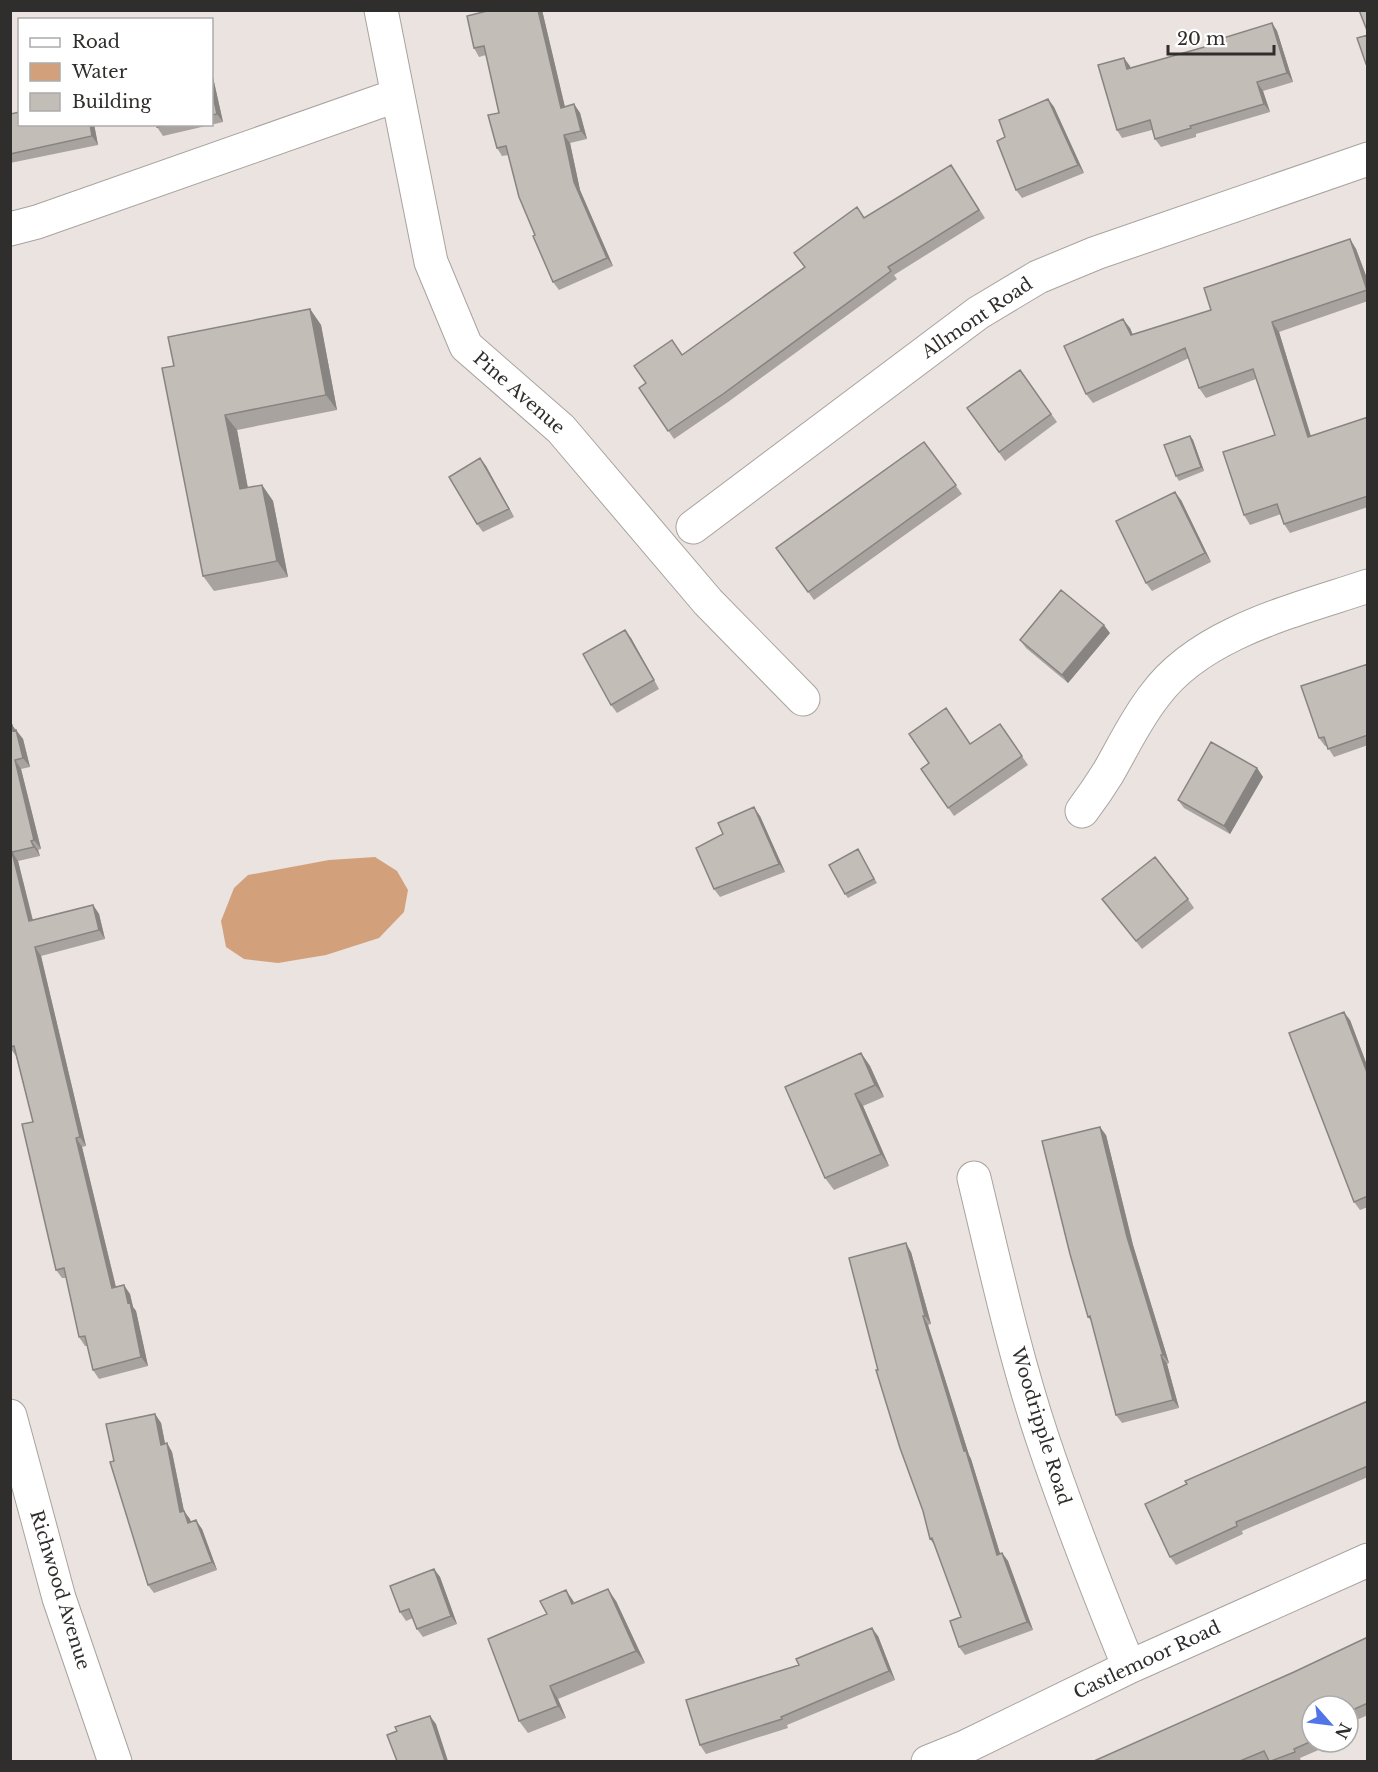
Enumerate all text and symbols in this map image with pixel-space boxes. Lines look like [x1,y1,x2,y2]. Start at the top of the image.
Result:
legend [18,18,213,126]
scale bar [1168,18,1274,56]
text: 20 m [1177,28,1225,50]
text: Road [72,31,120,53]
text: Water [71,61,128,83]
text: Building [72,91,151,113]
street label: Allmont Road [917,273,1037,364]
street label: Pine Avenue [469,347,569,439]
street label: Woodripple Road [1006,1343,1075,1508]
street label: Richwood Avenue [25,1508,95,1672]
street label: Castlemoor Road [1070,1616,1224,1704]
north arrow [1300,1694,1360,1754]
text: N [1331,1720,1356,1742]

